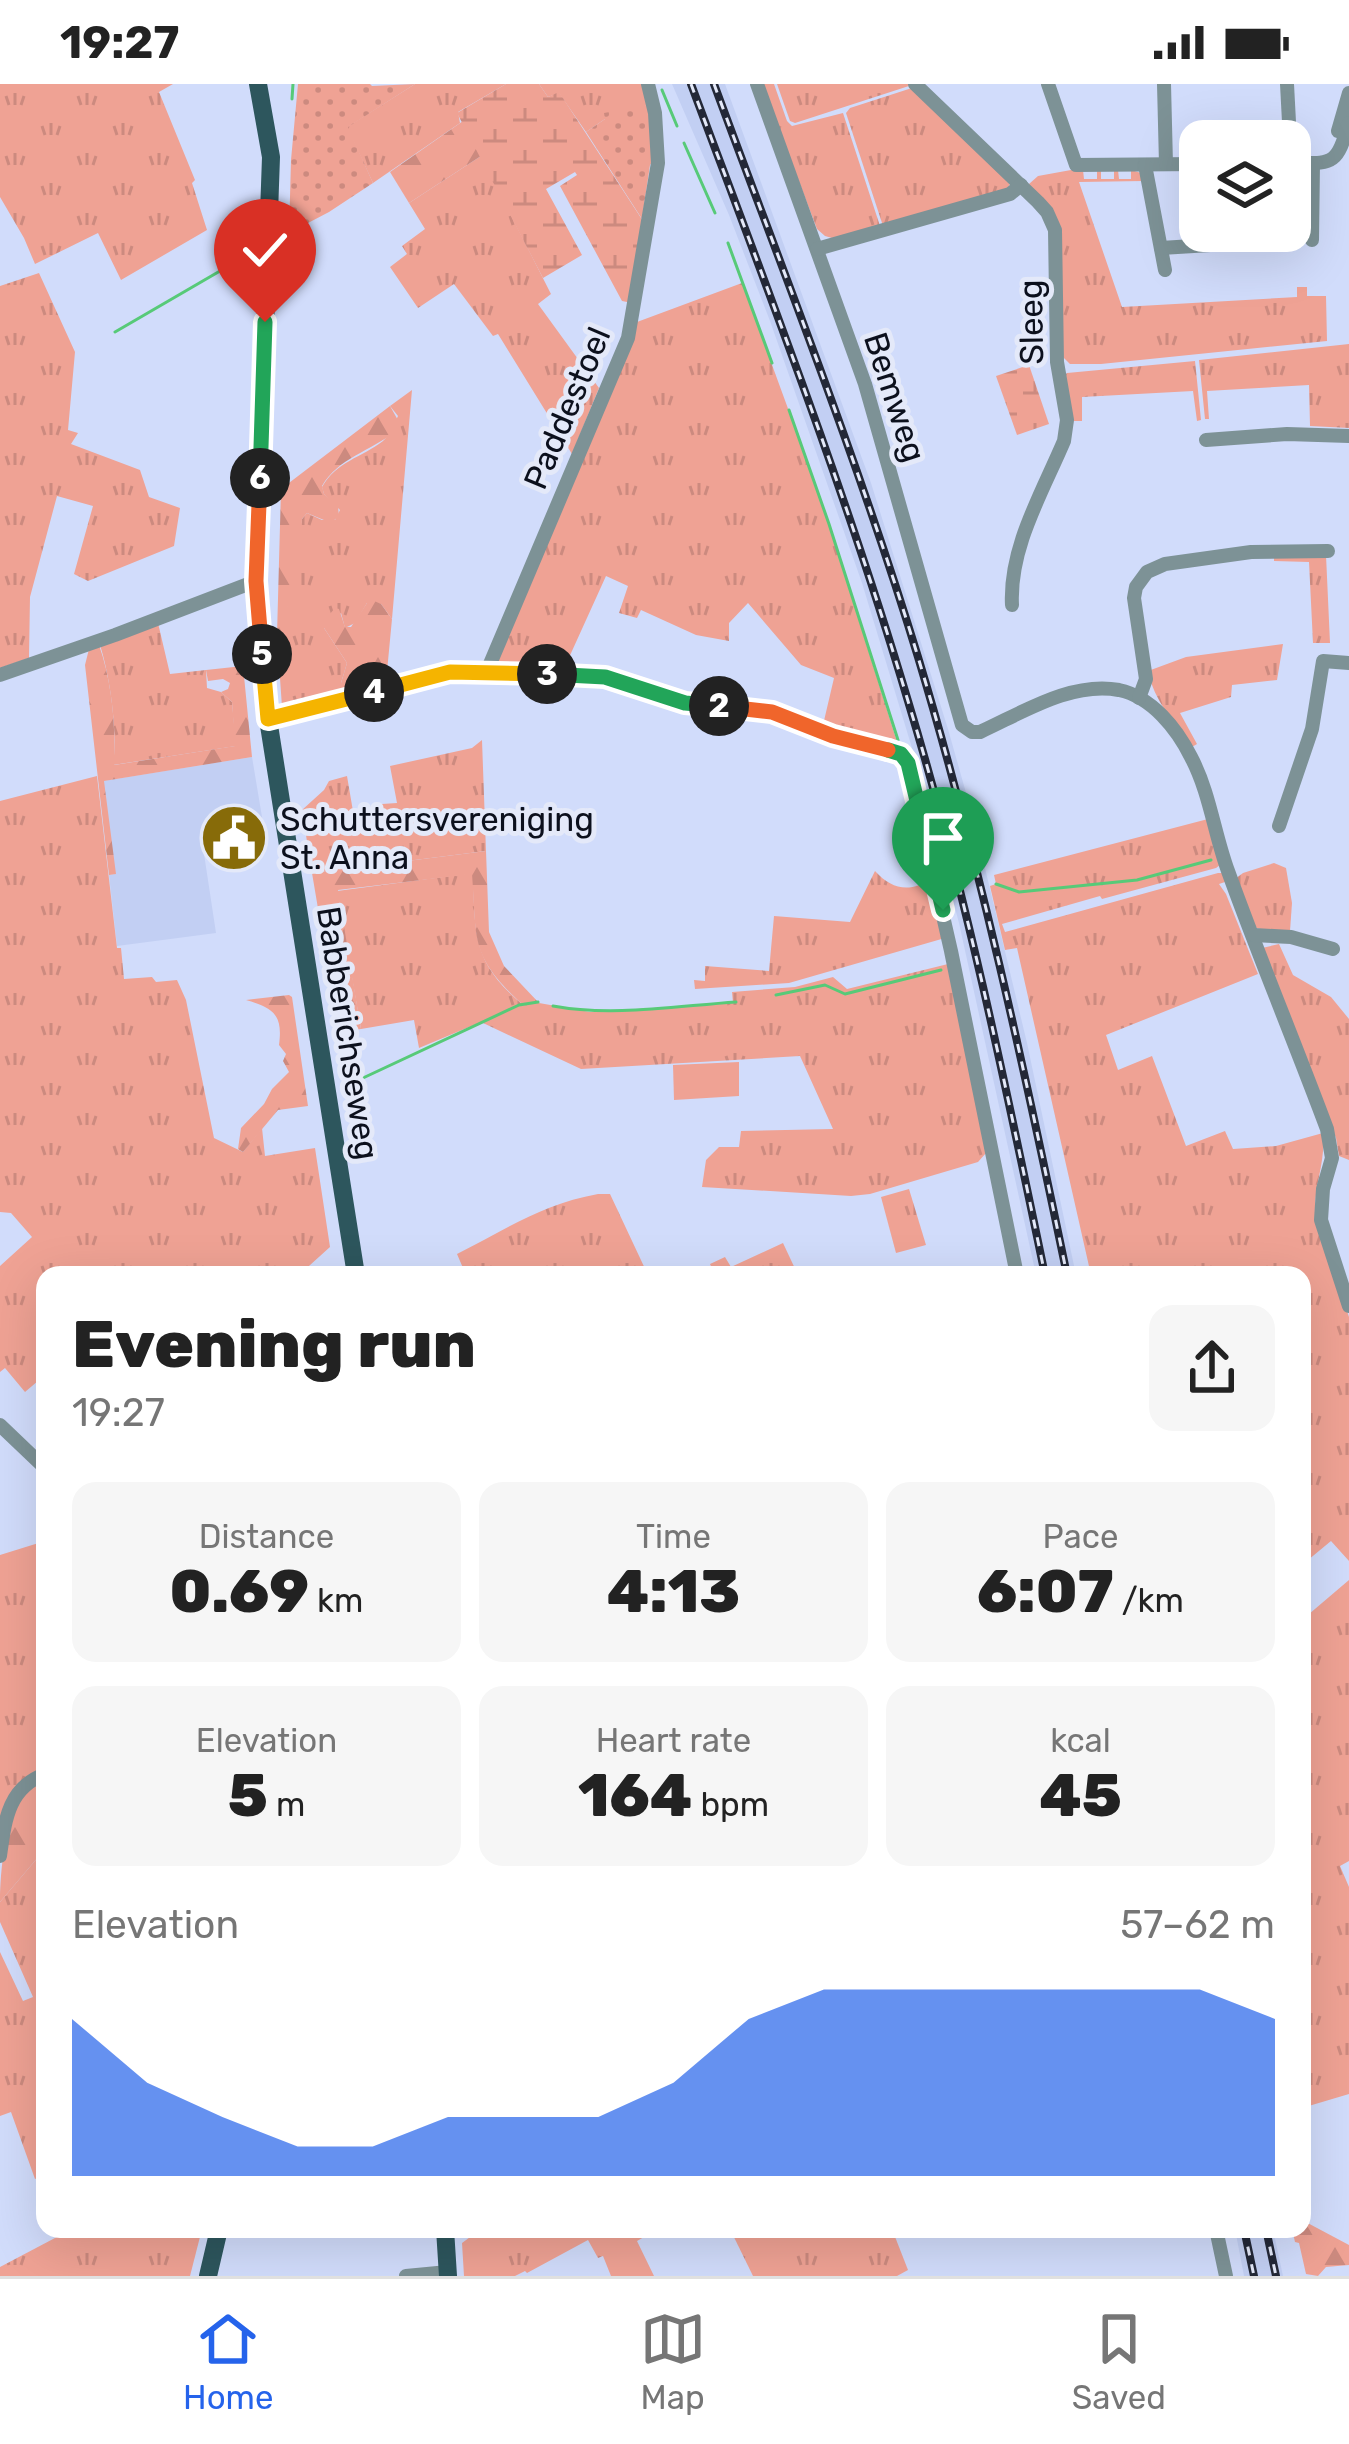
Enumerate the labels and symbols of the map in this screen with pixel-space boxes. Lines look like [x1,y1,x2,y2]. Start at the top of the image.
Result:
pin [214,199,316,322]
street label: Sleeg [1011,279,1051,365]
street label: Paddestoel [515,321,619,495]
street label: Bemweg [856,327,934,467]
pin: 6 [230,448,290,508]
pin: 5 [232,624,292,684]
pin: 3 [517,644,577,704]
pin: 4 [344,662,404,722]
pin: 2 [689,676,749,736]
pin [892,787,994,910]
place label: Schuttersvereniging St. Anna [280,800,594,877]
public building icon: Schuttersvereniging St. Anna [199,803,269,873]
street label: Babberichseweg [309,904,387,1162]

